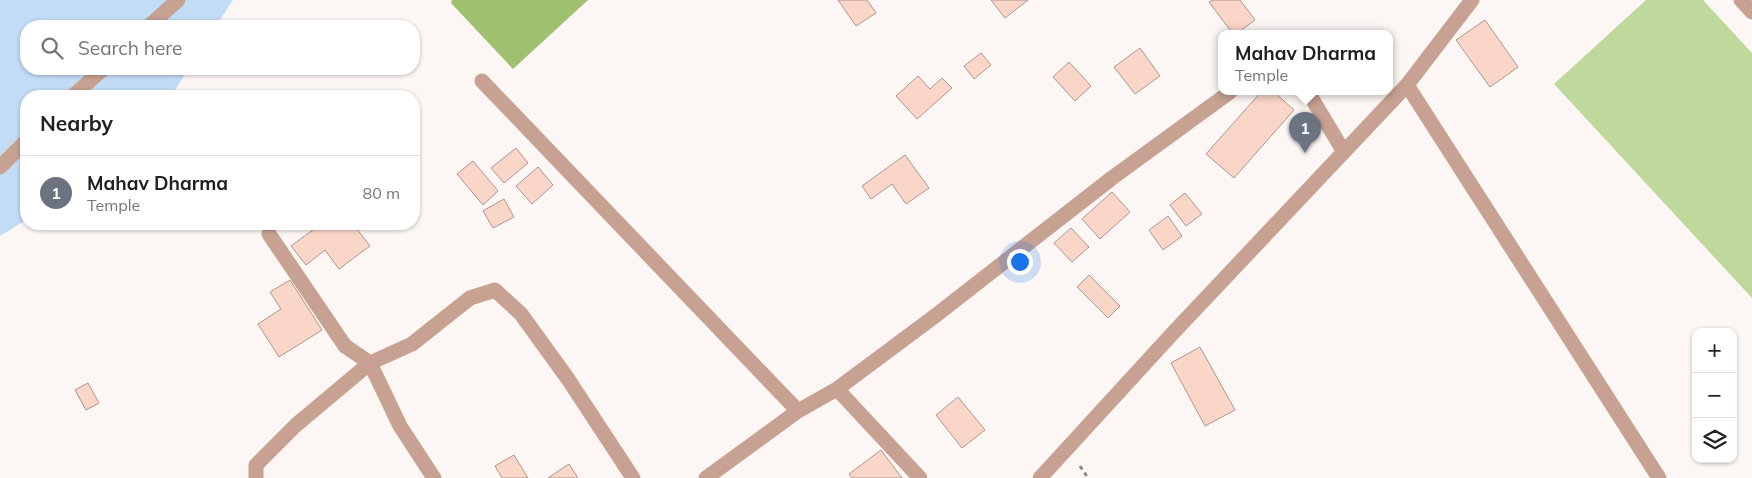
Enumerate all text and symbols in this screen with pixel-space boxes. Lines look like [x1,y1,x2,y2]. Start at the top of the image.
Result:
search box [20,20,420,75]
popup [1218,30,1393,95]
icon: search [38,34,66,62]
text: Search here [78,36,182,60]
text: Mahav Dharma [1235,41,1376,65]
text: Temple [1235,65,1288,85]
text: Nearby [40,110,113,136]
pin: 1 [1289,112,1321,153]
text: Mahav Dharma [87,171,228,195]
text: 1 [51,183,61,203]
text: 80 m [363,183,400,203]
text: Temple [87,195,140,215]
your location [1007,249,1033,275]
map controls [1692,328,1737,463]
button: + [1692,328,1737,373]
button: − [1692,373,1737,418]
button: layers [1692,418,1737,463]

